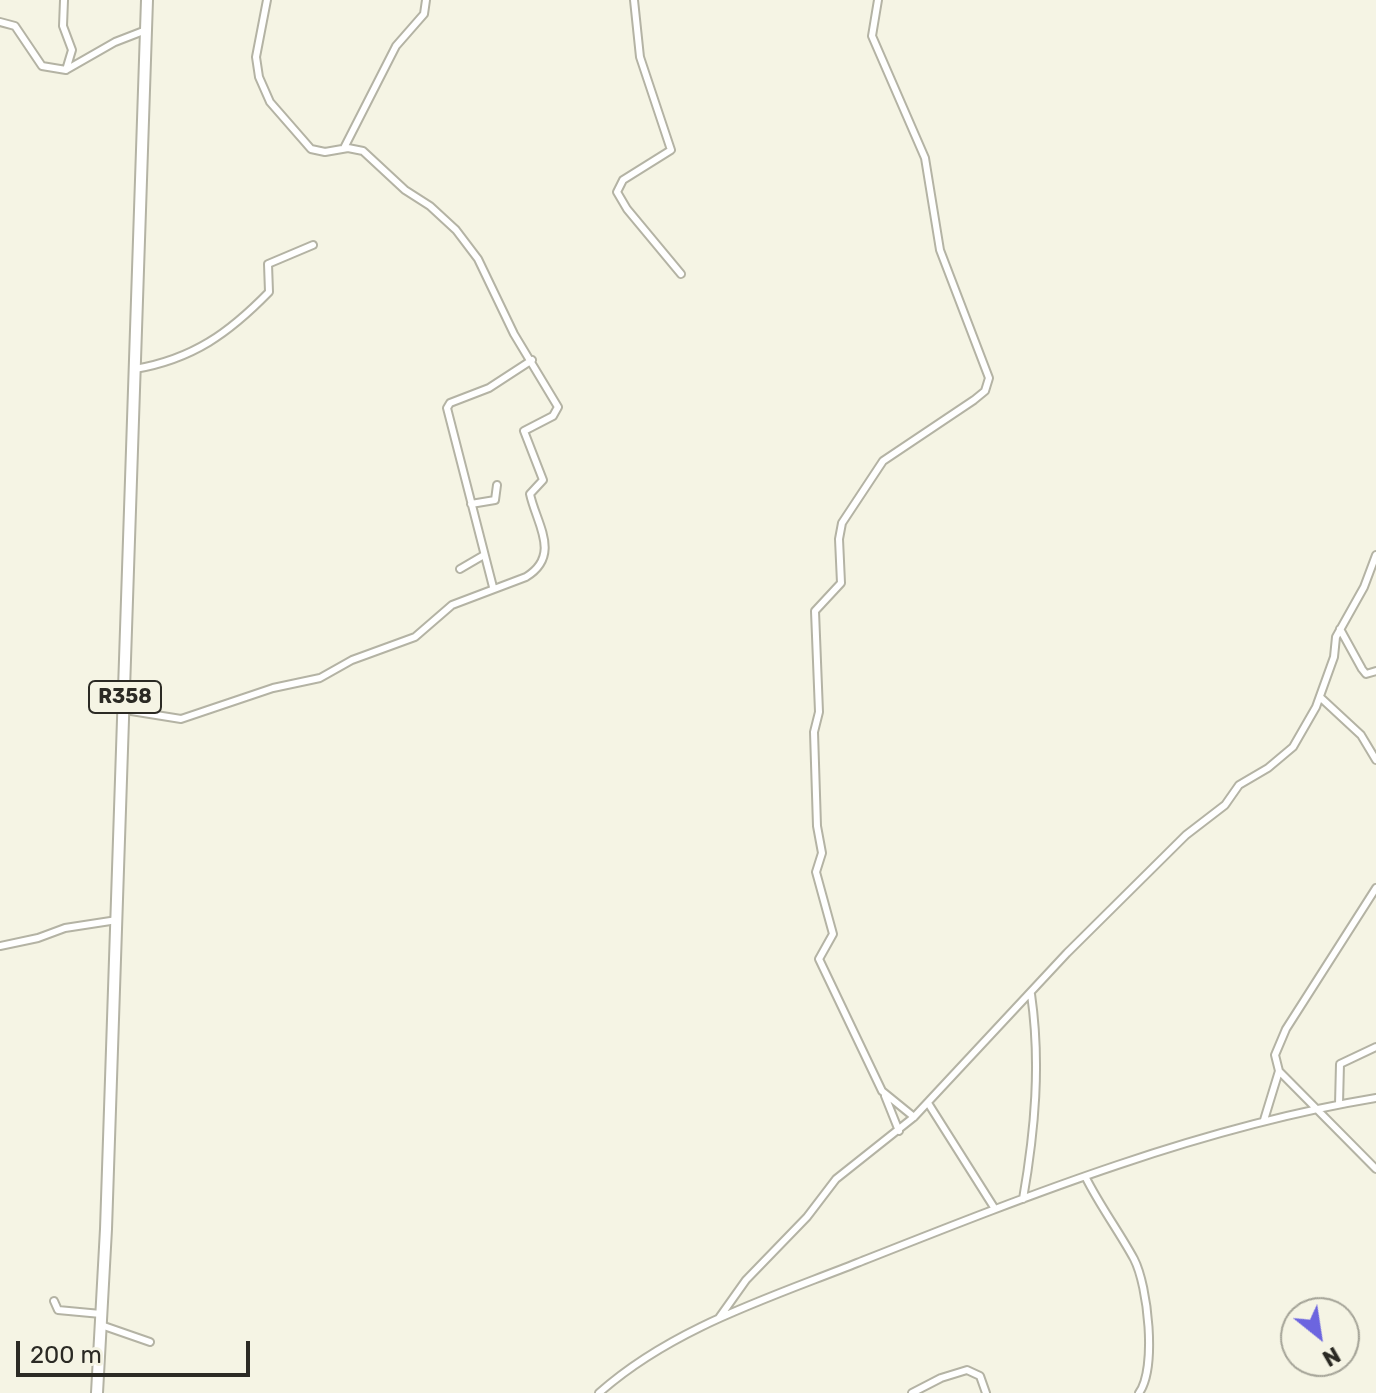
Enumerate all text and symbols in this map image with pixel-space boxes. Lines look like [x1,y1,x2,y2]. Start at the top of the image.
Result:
road number: R358 [89,681,161,713]
north arrow [1280,1297,1360,1377]
scale bar [20,1325,254,1375]
text: 200 m [30,1341,102,1369]
text: N [1318,1341,1345,1372]

